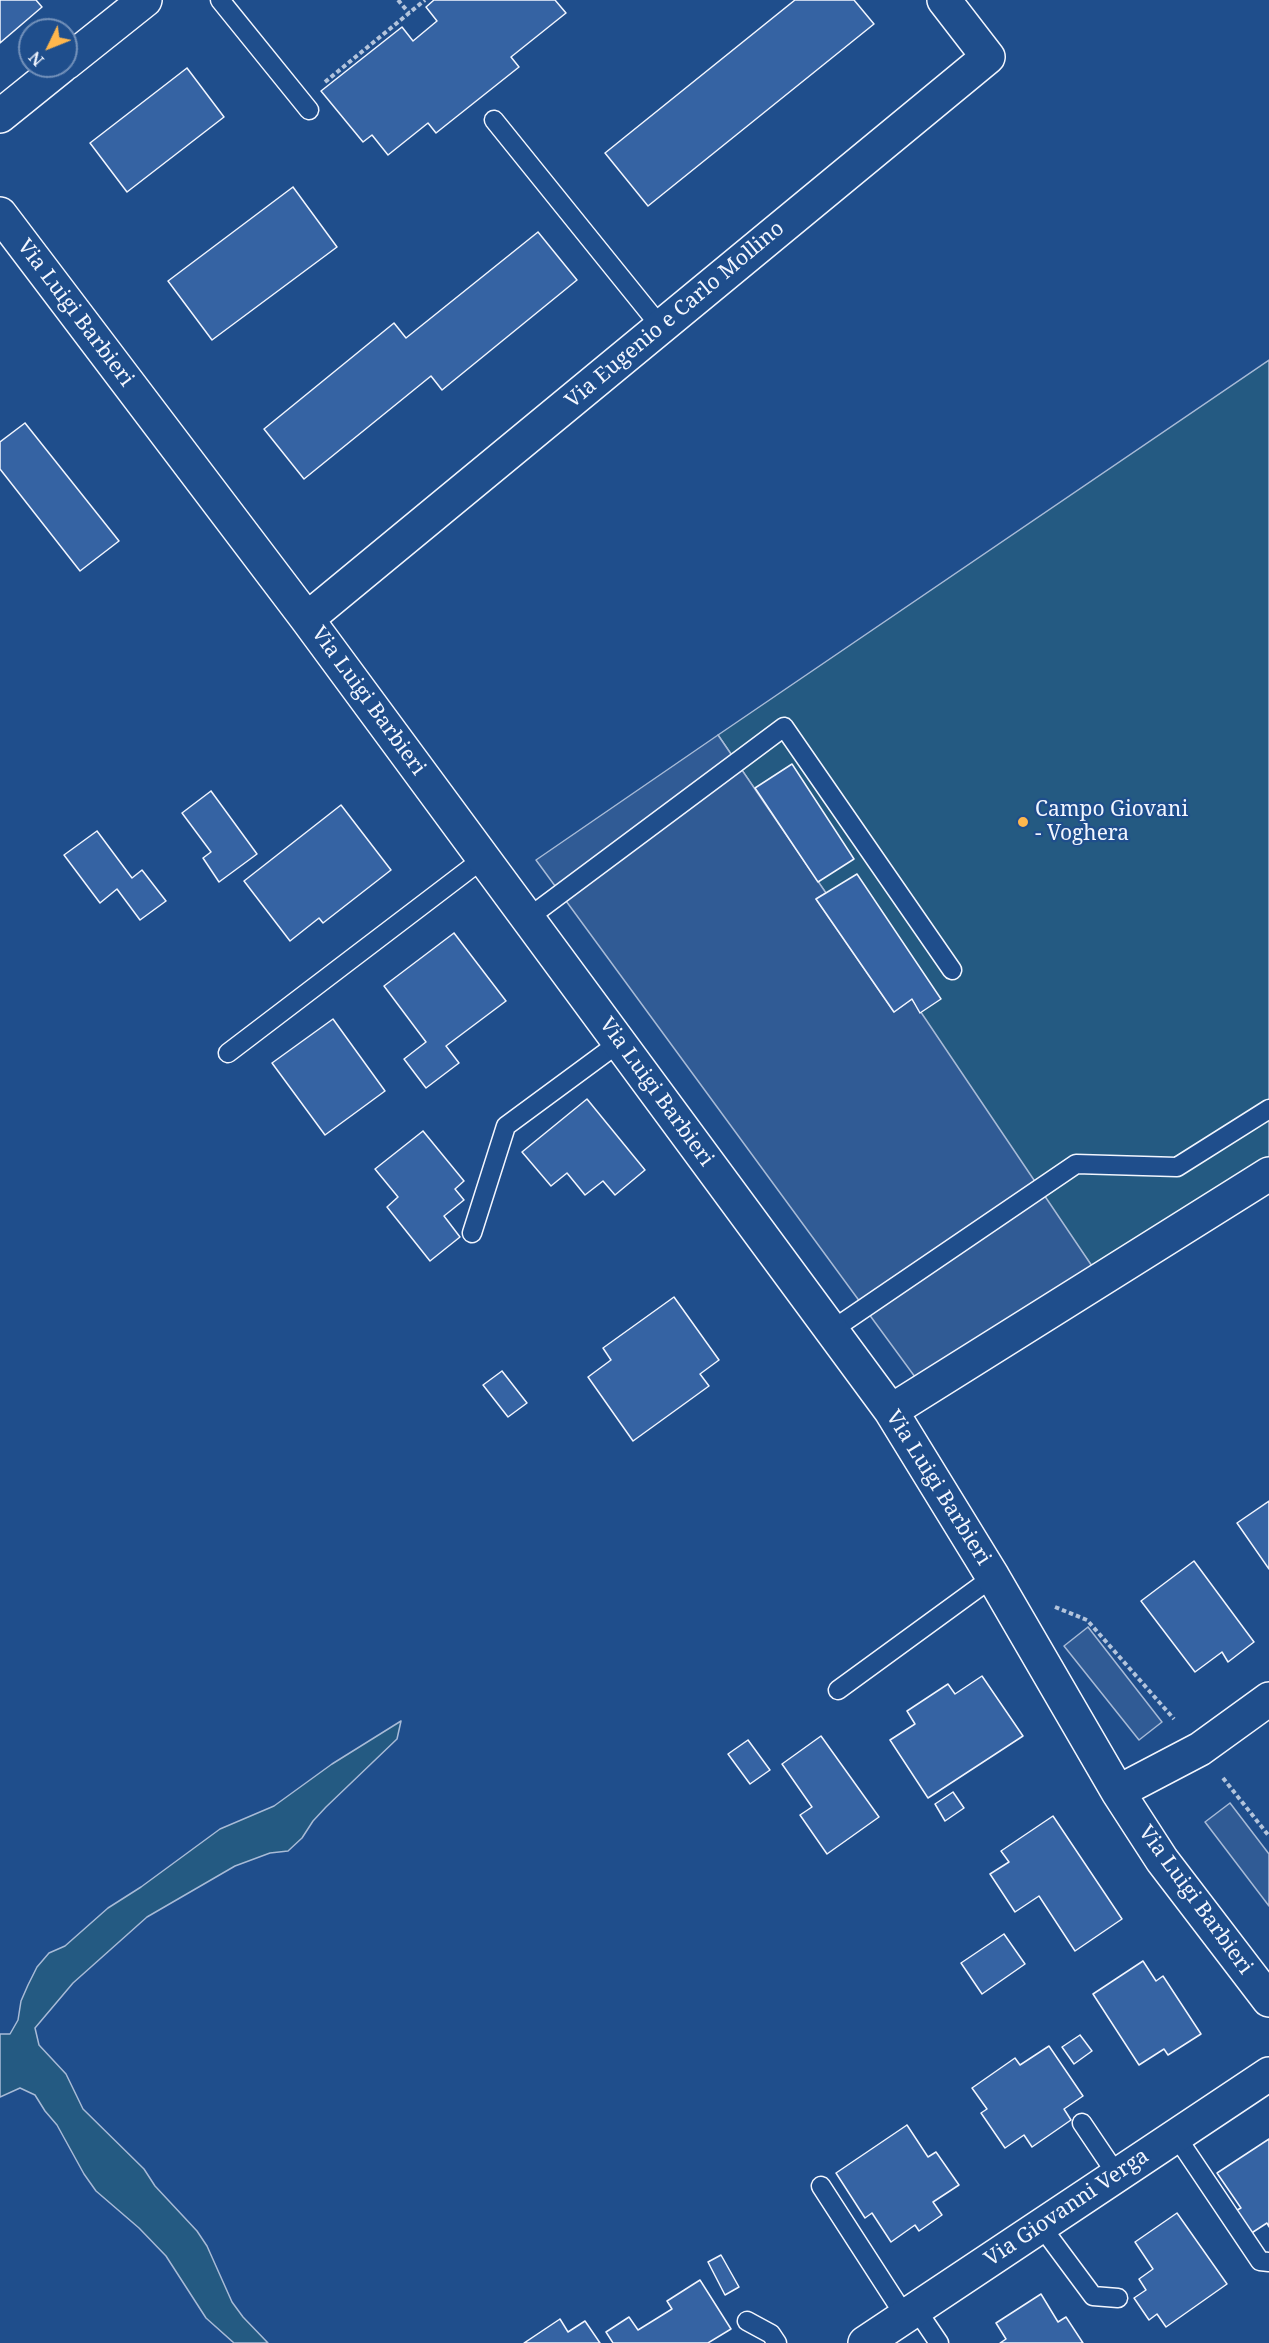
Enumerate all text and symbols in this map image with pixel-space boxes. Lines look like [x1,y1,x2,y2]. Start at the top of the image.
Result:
north arrow [18,18,78,78]
text: N [24,47,49,71]
street label: Via Eugenio e Carlo Mollino [561,216,789,414]
street label: Via Luigi Barbieri [11,234,139,392]
street label: Via Luigi Barbieri [306,622,430,780]
place label: Campo Giovani - Voghera [1035,797,1188,847]
marker: Campo Giovani - Voghera [1016,815,1030,829]
street label: Via Luigi Barbieri [594,1013,718,1171]
street label: Via Luigi Barbieri [880,1406,996,1570]
street label: Via Luigi Barbieri [1133,1821,1257,1979]
street label: Via Giovanni Verga [980,2144,1154,2272]

